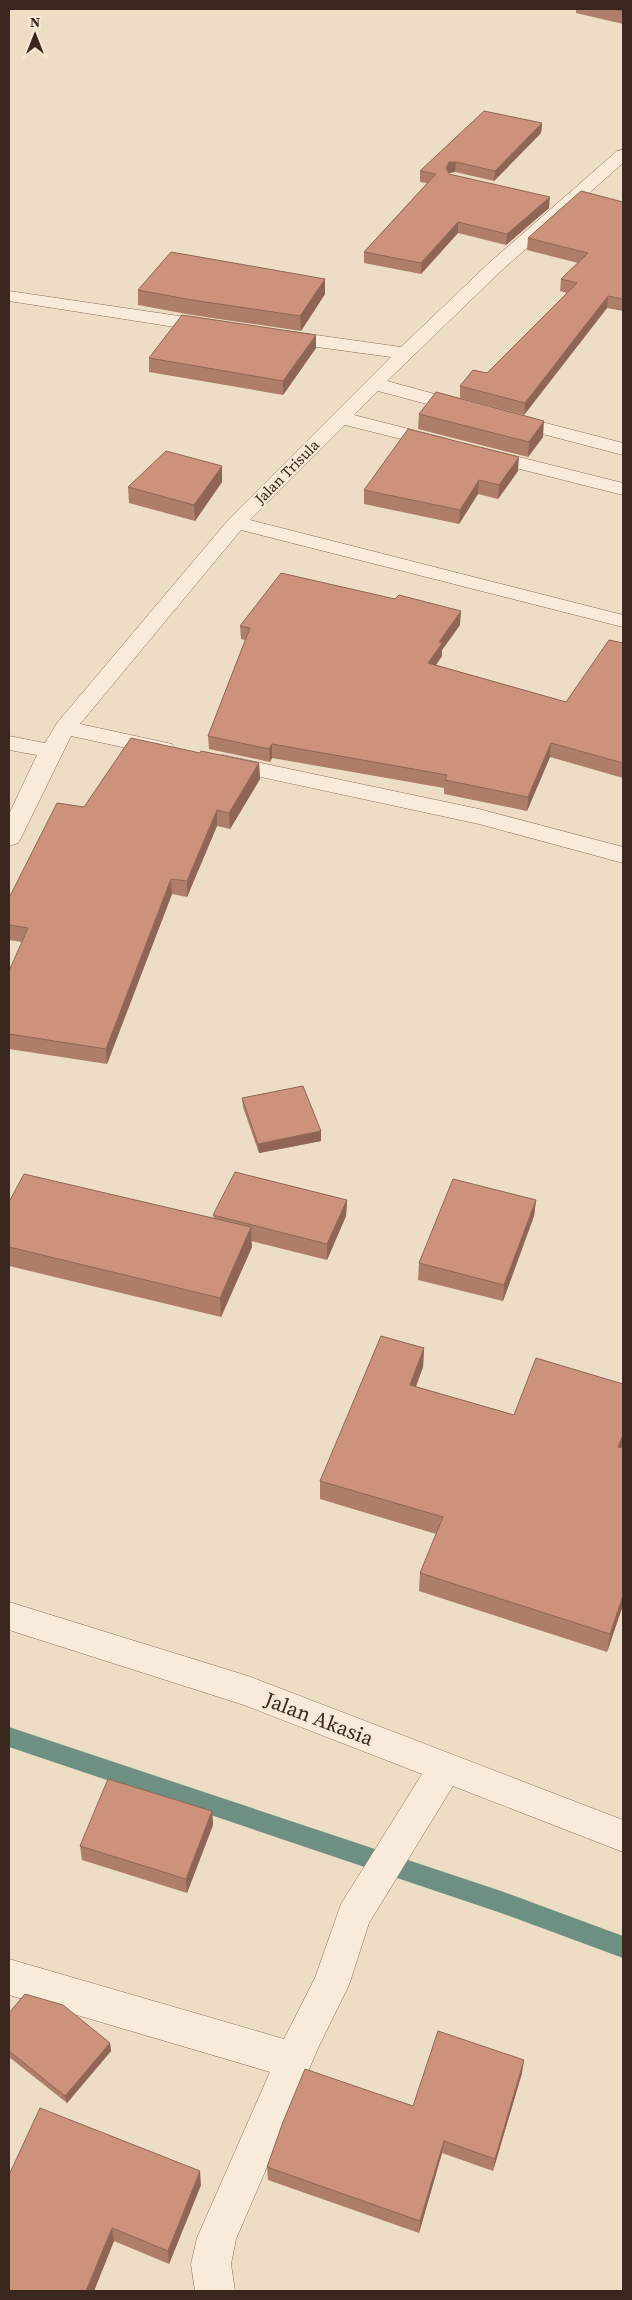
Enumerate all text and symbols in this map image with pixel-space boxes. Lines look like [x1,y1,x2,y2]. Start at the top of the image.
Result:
north arrow [10,10,60,60]
text: N [30,12,40,32]
street label: Jalan Trisula [249,434,324,509]
street label: Jalan Akasia [260,1684,378,1753]

